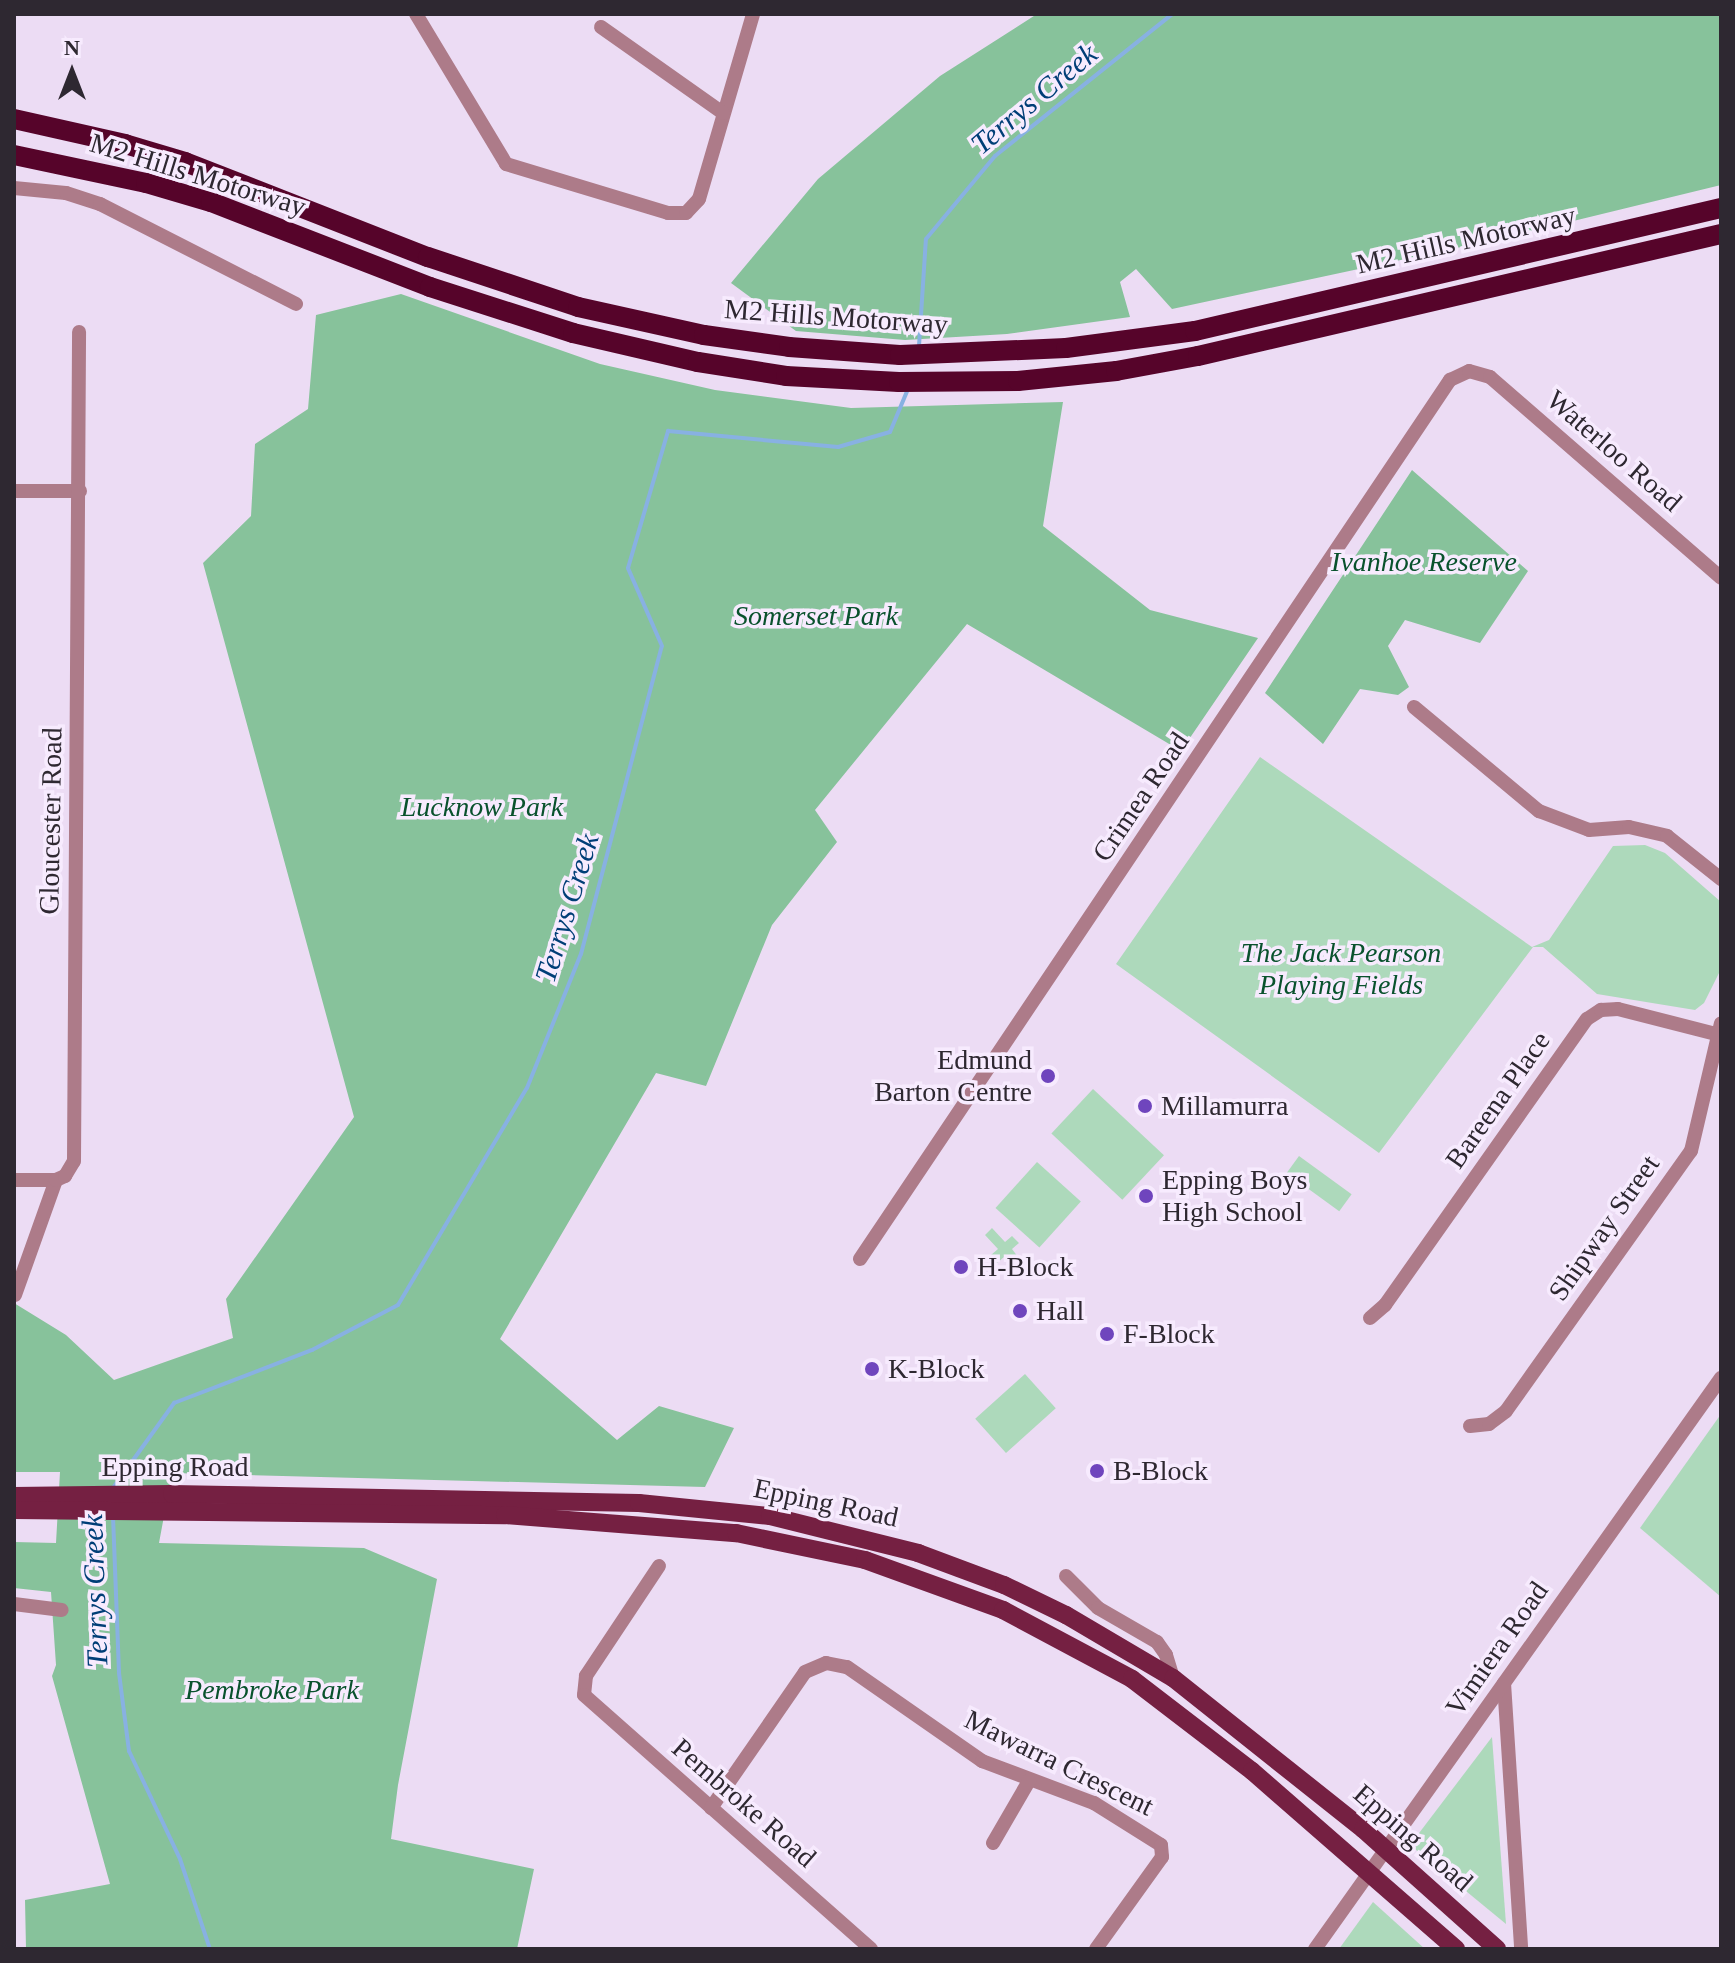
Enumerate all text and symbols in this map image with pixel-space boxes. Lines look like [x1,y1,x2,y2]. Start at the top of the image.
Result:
north arrow [32,32,112,112]
text: N [64,35,80,60]
water label: Terrys Creek [964,36,1104,162]
street label: M2 Hills Motorway [86,126,310,224]
street label: M2 Hills Motorway [1353,198,1579,282]
street label: M2 Hills Motorway [723,292,949,342]
street label: Waterloo Road [1540,383,1688,519]
park label: Ivanhoe Reserve [1331,545,1517,579]
park label: Somerset Park [734,599,898,633]
street label: Crimea Road [1086,726,1196,868]
street label: Gloucester Road [33,727,69,915]
park label: Lucknow Park [401,790,563,824]
water label: Terrys Creek [527,829,607,987]
park label: The Jack Pearson Playing Fields [1241,936,1441,1002]
street label: Bareena Place [1439,1025,1557,1175]
place label: Edmund Barton Centre [874,1043,1032,1109]
marker: Edmund Barton Centre [1039,1067,1057,1085]
place label: Millamurra [1161,1089,1289,1123]
marker: Millamurra [1136,1097,1154,1115]
street label: Shipway Street [1541,1149,1667,1307]
place label: Epping Boys High School [1162,1163,1307,1229]
marker: Epping Boys High School [1137,1187,1155,1205]
place label: H-Block [977,1250,1073,1284]
marker: H-Block [952,1258,970,1276]
place label: Hall [1036,1294,1084,1328]
marker: Hall [1011,1302,1029,1320]
place label: F-Block [1123,1317,1215,1351]
marker: F-Block [1098,1325,1116,1343]
place label: K-Block [888,1352,984,1386]
marker: K-Block [863,1360,881,1378]
street label: Epping Road [102,1450,248,1484]
place label: B-Block [1113,1454,1208,1488]
marker: B-Block [1088,1462,1106,1480]
street label: Epping Road [751,1471,901,1535]
water label: Terrys Creek [74,1514,116,1668]
street label: Vimiera Road [1438,1575,1556,1723]
park label: Pembroke Park [185,1673,359,1707]
street label: Mawarra Crescent [959,1703,1159,1823]
street label: Pembroke Road [665,1731,823,1875]
street label: Epping Road [1347,1777,1479,1899]

